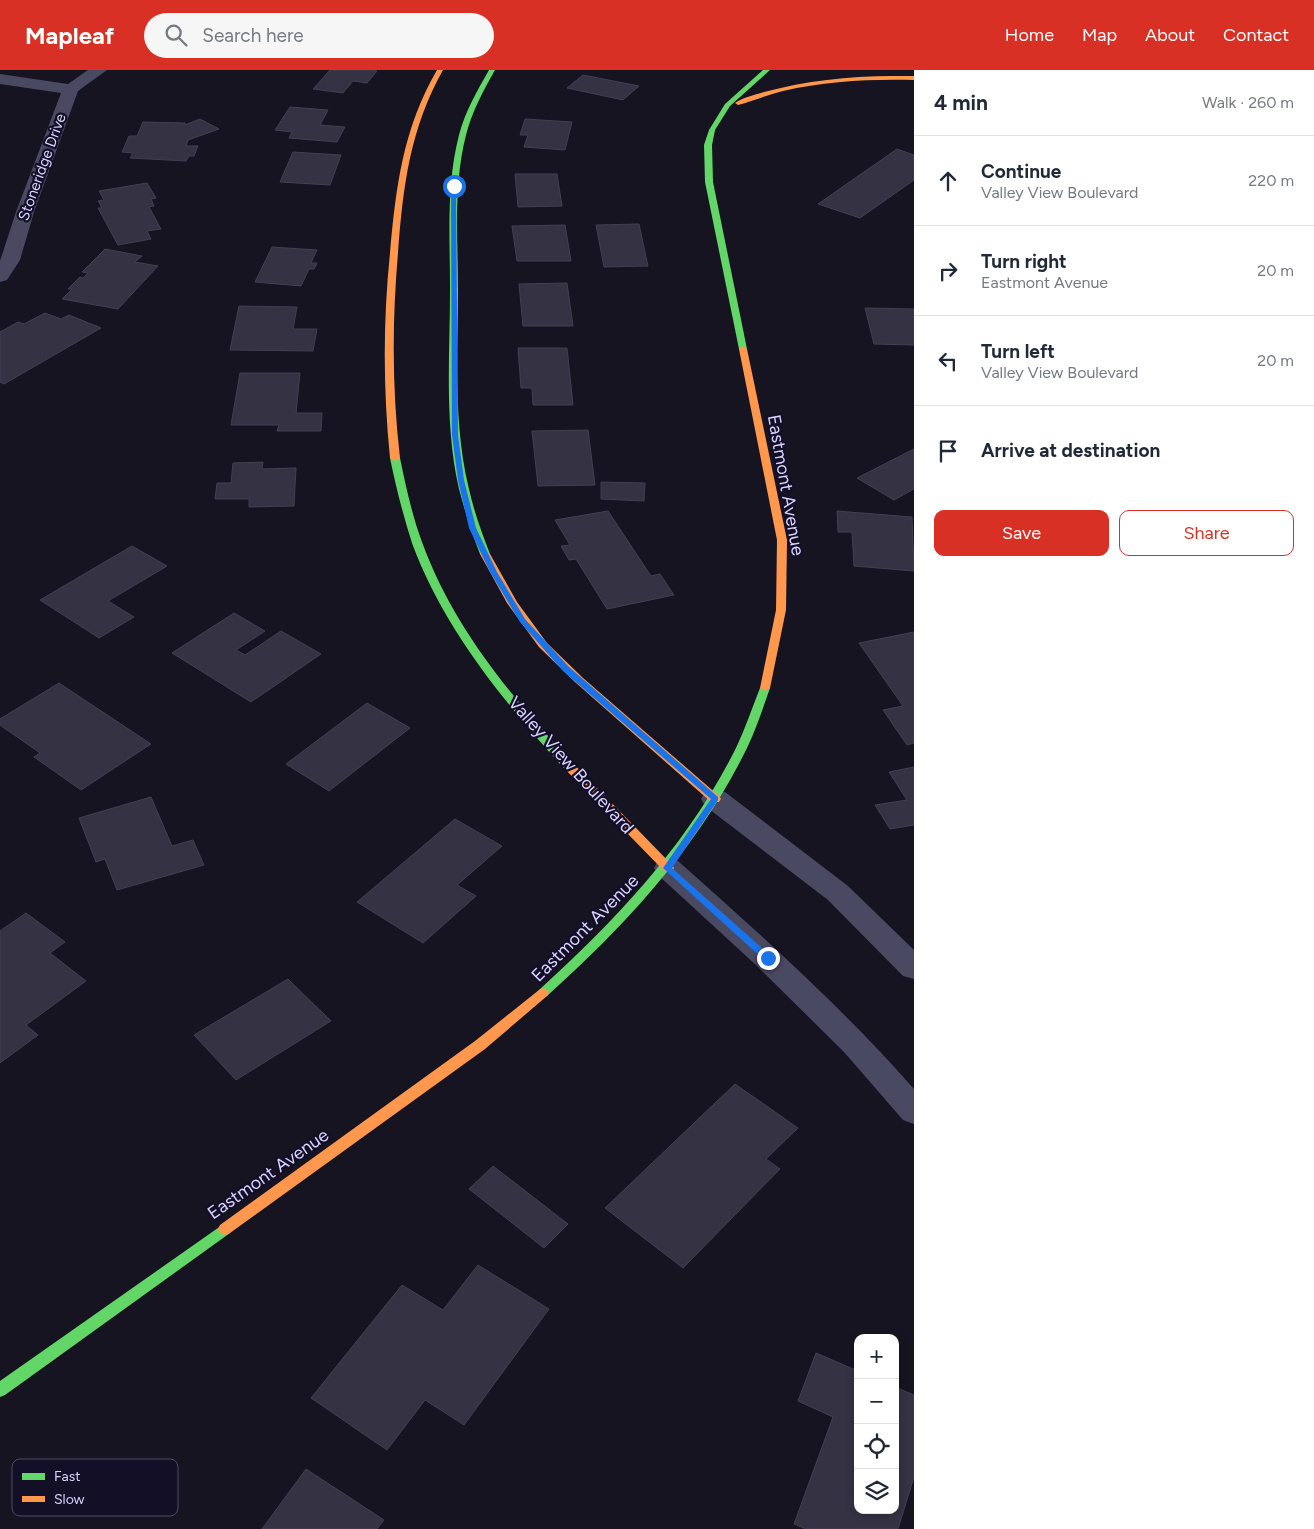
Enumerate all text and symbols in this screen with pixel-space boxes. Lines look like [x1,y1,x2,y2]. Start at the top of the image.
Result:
search box [144,13,494,58]
text: Mapleaf [25,21,114,50]
icon: search [162,21,190,49]
text: Search here [202,24,304,47]
text: Home [1005,24,1054,46]
text: Map [1082,24,1117,46]
text: About [1145,24,1195,46]
text: Contact [1223,24,1289,46]
text: 4 min [934,90,988,115]
text: Walk · 260 m [1202,93,1294,112]
street label: Stoneridge Drive [14,111,70,223]
text: Continue [981,160,1061,183]
icon: ahead [934,167,962,195]
text: 220 m [1248,171,1294,190]
route start [443,175,466,198]
text: Valley View Boulevard [981,183,1138,202]
text: Turn right [981,250,1067,273]
icon: right [934,257,962,285]
text: 20 m [1257,261,1294,280]
text: Eastmont Avenue [981,273,1108,292]
text: Turn left [981,340,1055,363]
icon: left [934,347,962,375]
text: 20 m [1257,351,1294,370]
text: Valley View Boulevard [981,363,1138,382]
street label: Eastmont Avenue [763,413,809,557]
icon: arrive [934,437,962,465]
text: Arrive at destination [981,439,1160,462]
button: Save [934,510,1109,556]
button: Share [1119,510,1294,556]
street label: Valley View Boulevard [504,692,638,838]
street label: Eastmont Avenue [527,870,643,986]
route end [757,947,780,970]
street label: Eastmont Avenue [203,1124,333,1224]
map controls [854,1334,899,1514]
button: + [854,1334,899,1379]
button: − [854,1379,899,1424]
button: locate [854,1424,899,1469]
legend [12,1459,178,1516]
text: Fast [54,1468,80,1485]
button: layers [854,1469,899,1514]
text: Slow [54,1491,85,1508]

